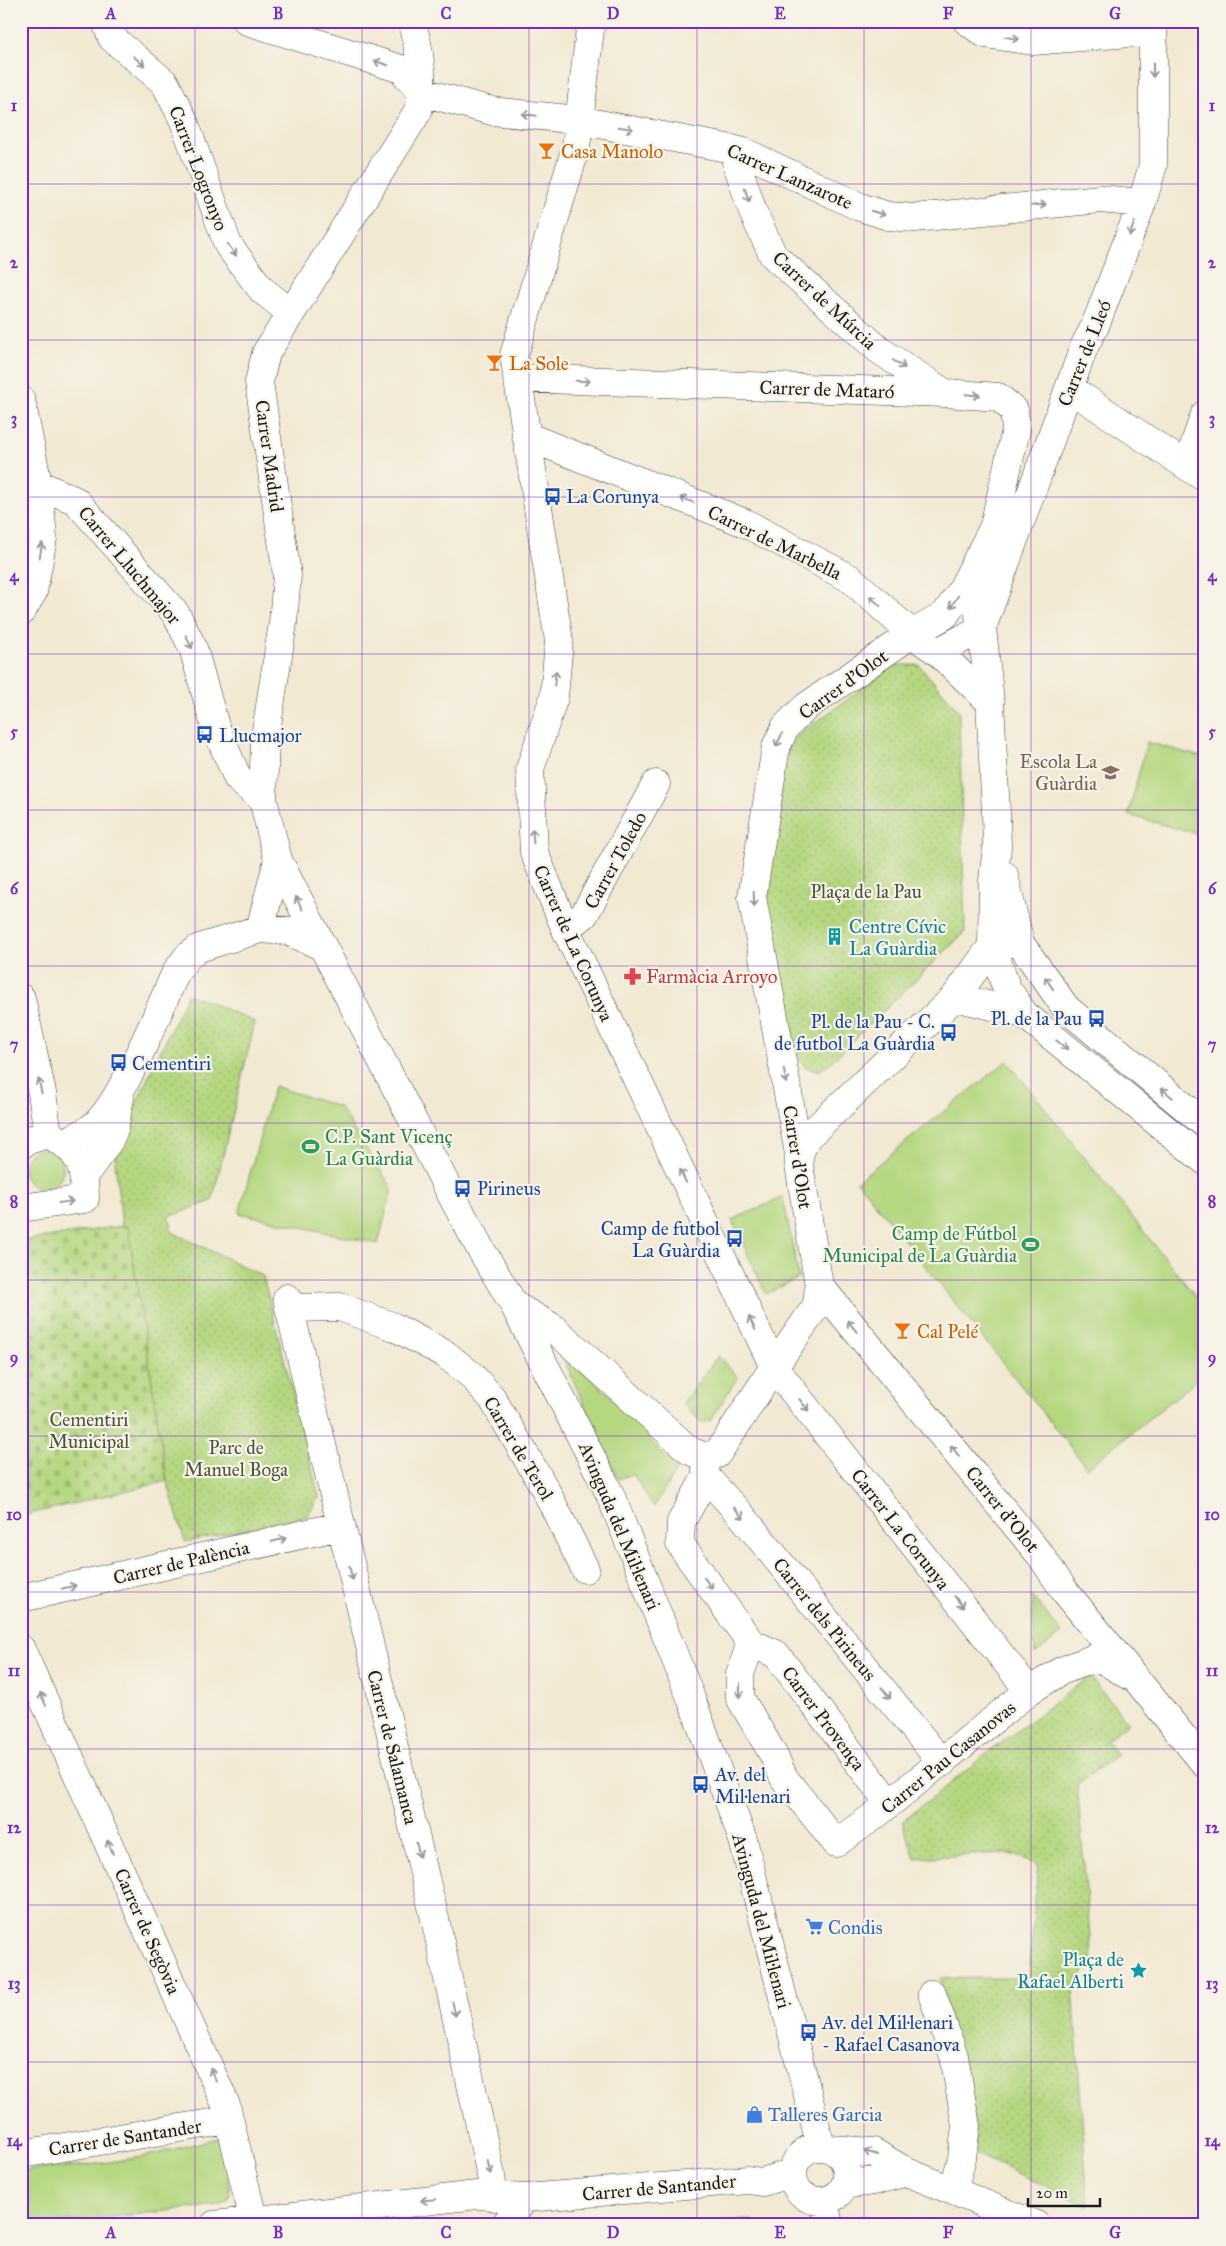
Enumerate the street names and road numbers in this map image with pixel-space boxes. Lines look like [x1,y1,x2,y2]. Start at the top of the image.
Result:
street label: Carrer Logronyo [163,102,233,235]
street label: Carrer Lanzarote [724,139,856,214]
street label: Carrer de Múrcia [768,246,882,355]
street label: Carrer de Lleó [1053,296,1116,410]
street label: Carrer de Mataró [759,376,895,403]
street label: Carrer Madrid [250,398,289,514]
street label: Carrer de Marbella [704,500,846,585]
street label: Carrer Lluchmajor [73,501,186,630]
street label: Carrer d'Olot [794,644,893,724]
street label: Carrer Toledo [579,807,652,913]
street label: Carrer de La Corunya [529,861,619,1026]
street label: Carrer d'Olot [778,1104,817,1211]
street label: Carrer de Terol [479,1392,559,1505]
street label: Avinguda del Mil·lenari [572,1438,665,1614]
street label: Carrer d'Olot [961,1461,1045,1557]
street label: Carrer La Corunya [846,1464,956,1595]
street label: Carrer de Palència [111,1535,252,1589]
street label: Carrer dels Pirineus [768,1553,881,1685]
street label: Carrer Provença [777,1662,871,1776]
street label: Carrer de Salamanca [362,1668,423,1828]
street label: Carrer Pau Casanovas [876,1696,1020,1819]
street label: Avinguda del Mil·lenari [726,1830,796,2011]
street label: Carrer de Segòvia [109,1865,186,1999]
street label: Carrer de Santander [47,2114,204,2161]
street label: Carrer de Santander [581,2169,738,2206]

